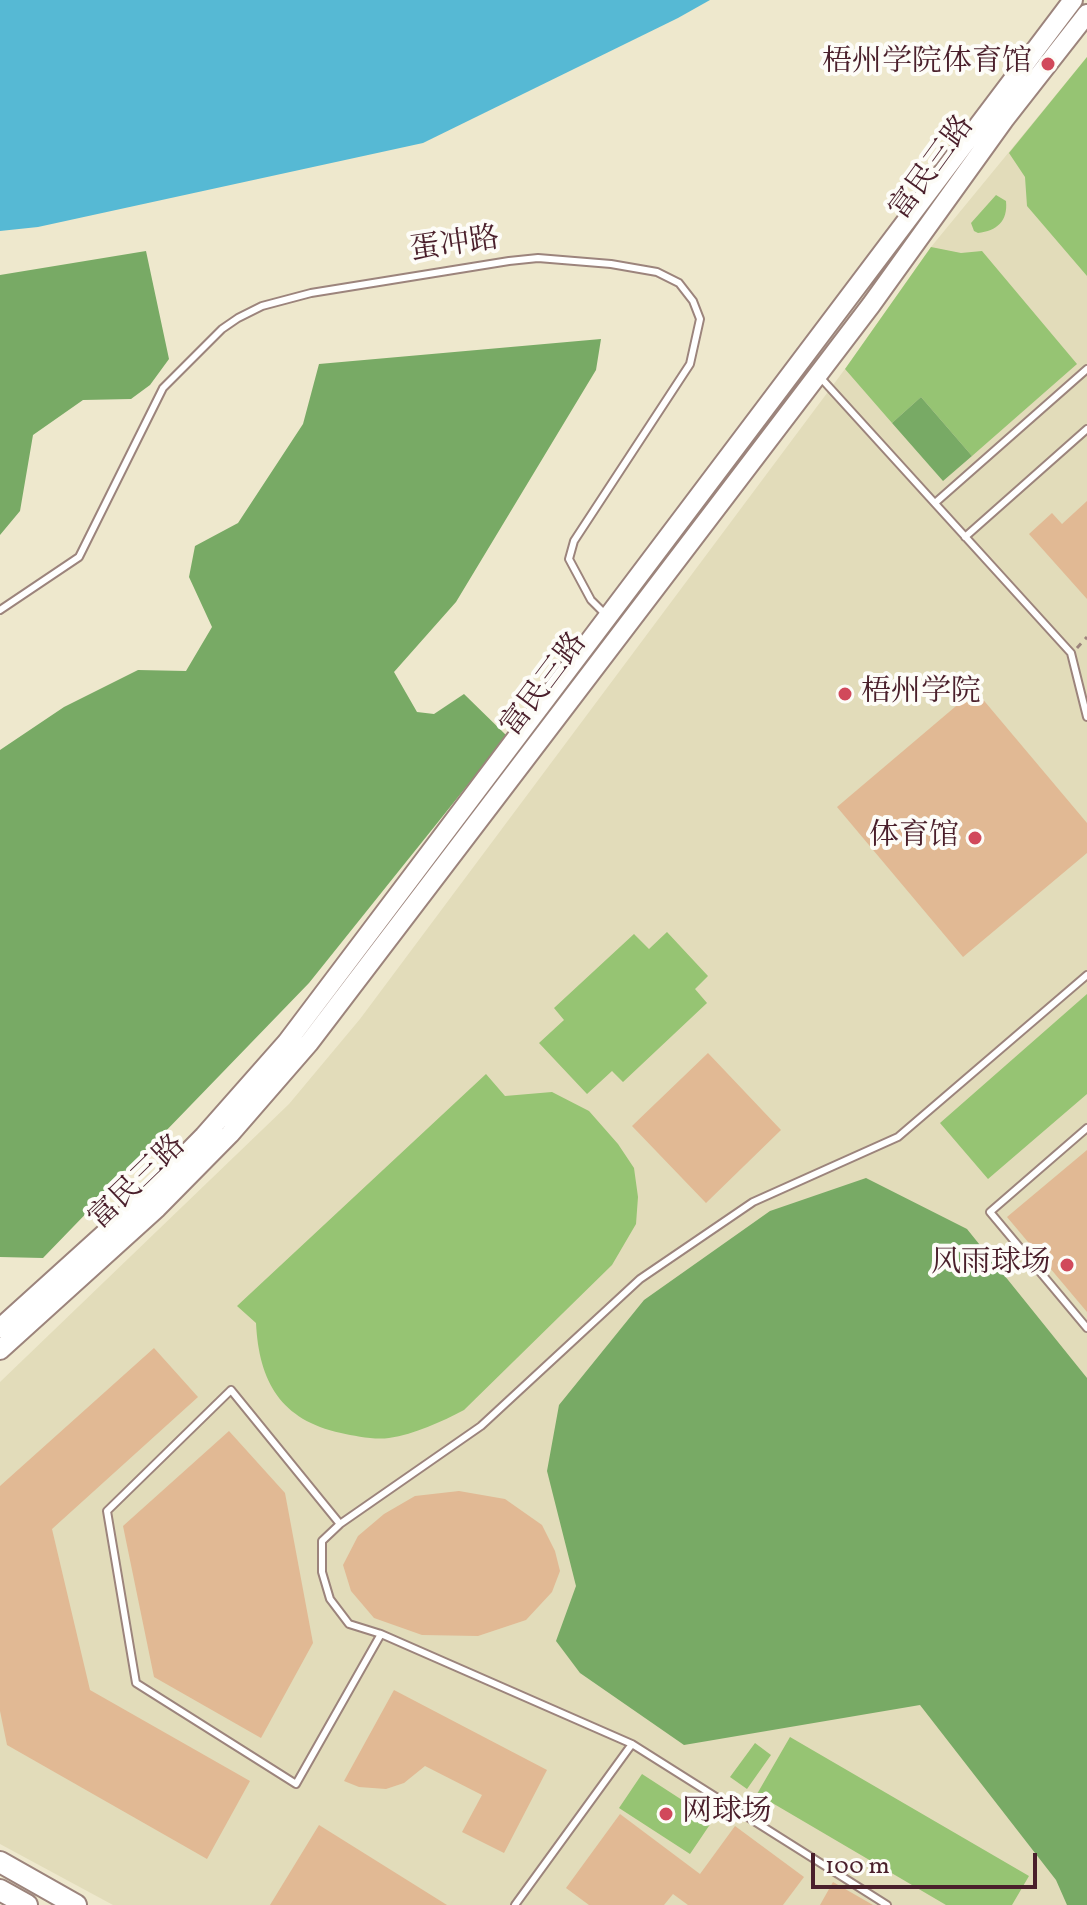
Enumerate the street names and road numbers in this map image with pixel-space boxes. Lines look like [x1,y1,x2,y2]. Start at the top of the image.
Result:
street label: 富民三路 [884,110,984,228]
street label: 蛋冲路 [408,223,502,271]
street label: 富民三路 [496,627,596,745]
street label: 富民三路 [83,1129,195,1239]

